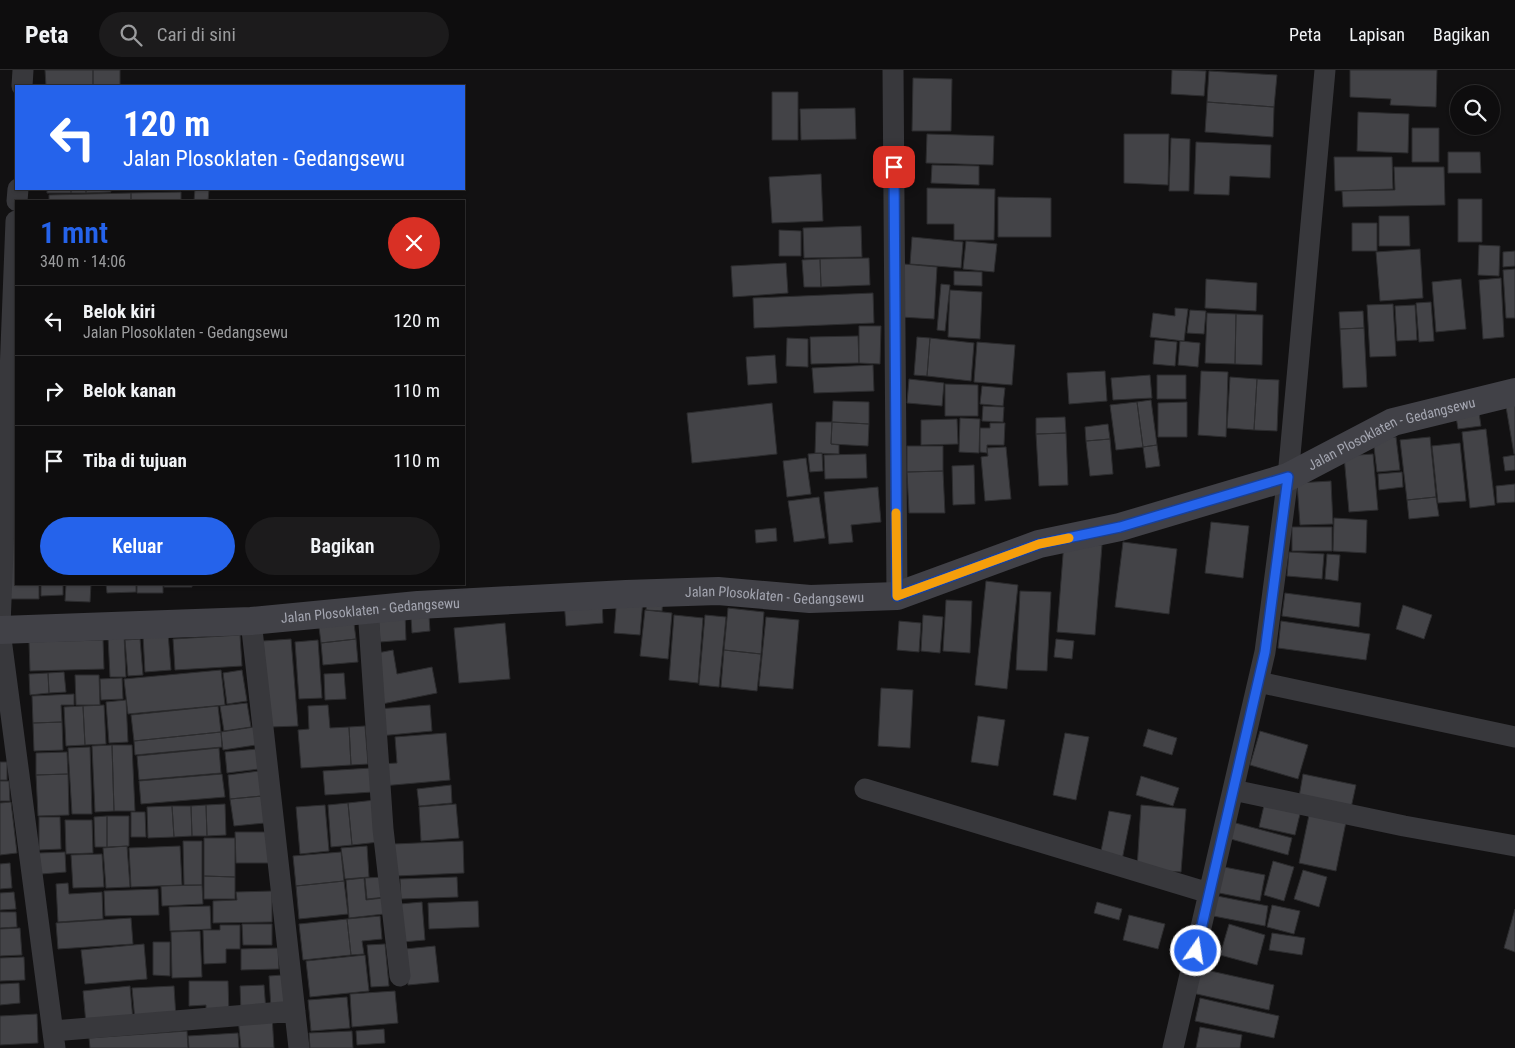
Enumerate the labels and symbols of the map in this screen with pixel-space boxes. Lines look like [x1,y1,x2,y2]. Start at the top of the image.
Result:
pin [873,146,915,188]
street label: Jalan Plosoklaten - Gedangsewu [1305,394,1477,473]
street label: Jalan Plosoklaten - Gedangsewu [685,583,864,607]
street label: Jalan Plosoklaten - Gedangsewu [280,595,460,626]
position arrow [1169,924,1221,976]

